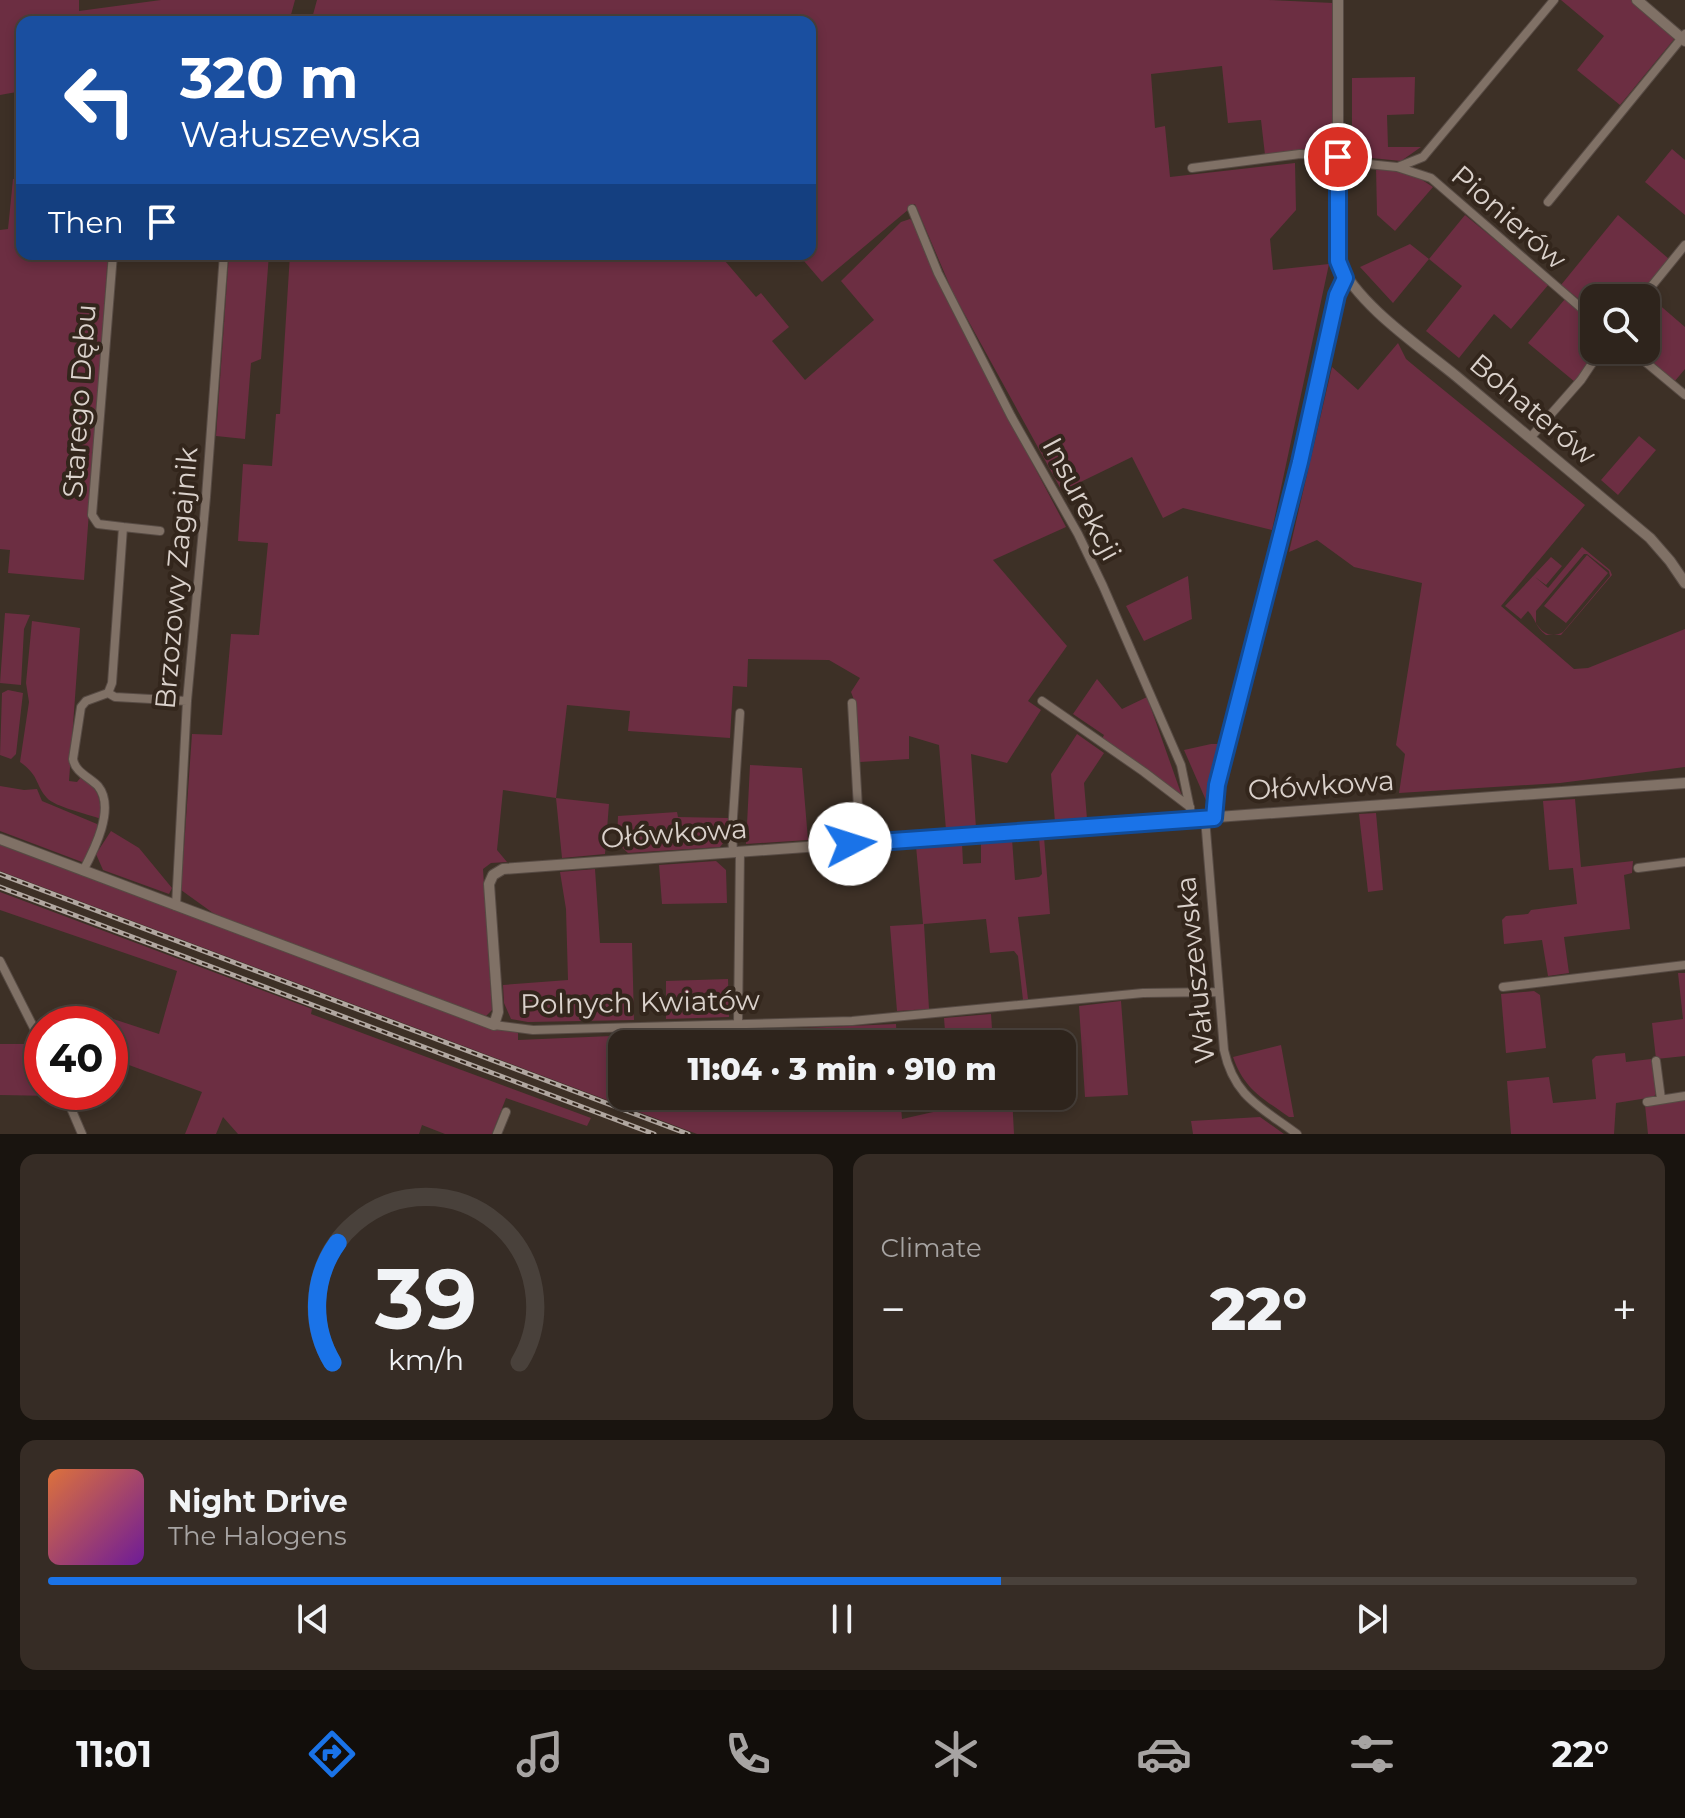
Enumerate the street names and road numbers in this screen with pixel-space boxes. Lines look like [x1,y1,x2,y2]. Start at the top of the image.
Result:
street label: Pionierów [1445,158,1574,276]
street label: Starego Dębu [55,303,103,499]
street label: Bohaterów [1463,346,1603,472]
street label: Insurekcji [1035,432,1129,566]
street label: Brzozowy Zagajnik [148,445,204,711]
street label: Ołówkowa [1247,763,1395,807]
street label: Ołówkowa [600,811,748,855]
street label: Wałuszewska [1168,875,1222,1065]
street label: Polnych Kwiatów [520,983,761,1021]

